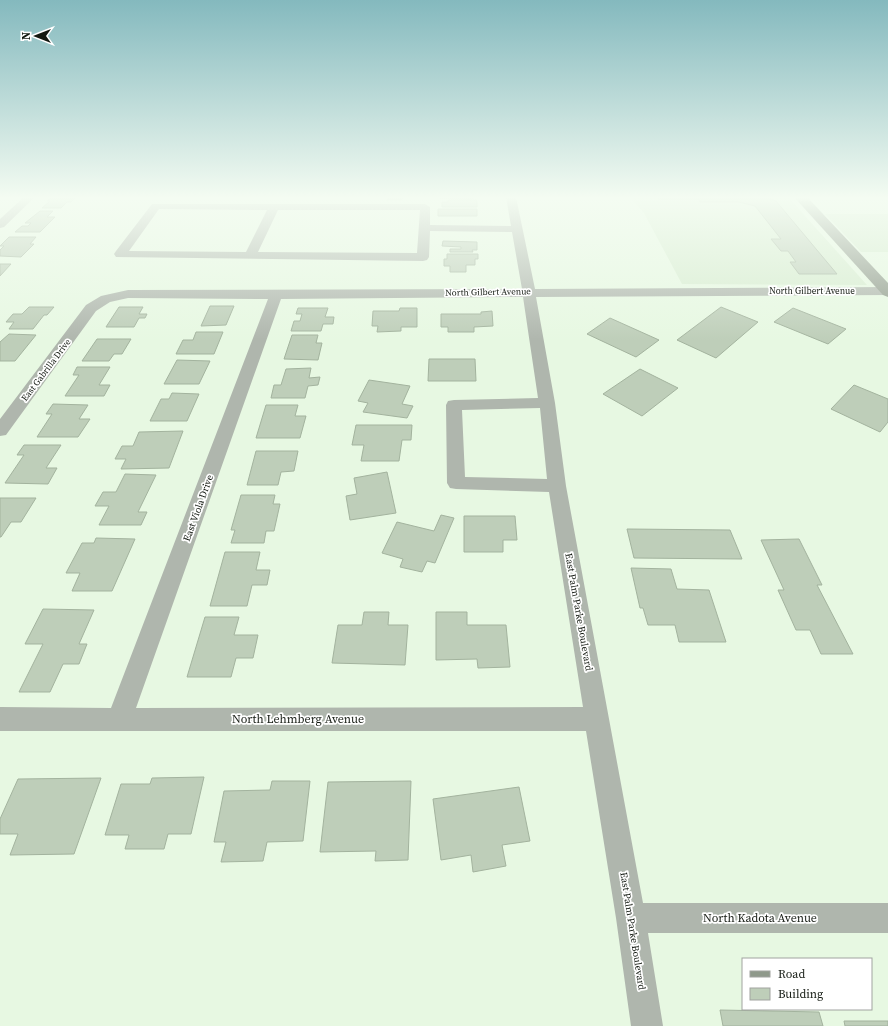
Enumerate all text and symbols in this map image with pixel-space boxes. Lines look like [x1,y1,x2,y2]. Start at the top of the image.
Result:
north arrow [16,16,56,56]
text: N [19,32,34,40]
street label: North Gilbert Avenue [445,285,531,299]
street label: North Gilbert Avenue [769,285,855,297]
street label: East Gabrilla Drive [19,336,74,404]
street label: East Viola Drive [180,473,216,543]
street label: East Palm Parke Boulevard [562,552,596,672]
street label: North Lehmberg Avenue [232,711,364,727]
street label: East Palm Parke Boulevard [617,871,649,991]
street label: North Kadota Avenue [703,910,817,926]
legend [742,958,872,1010]
text: Road [778,966,805,982]
text: Building [778,986,823,1002]

